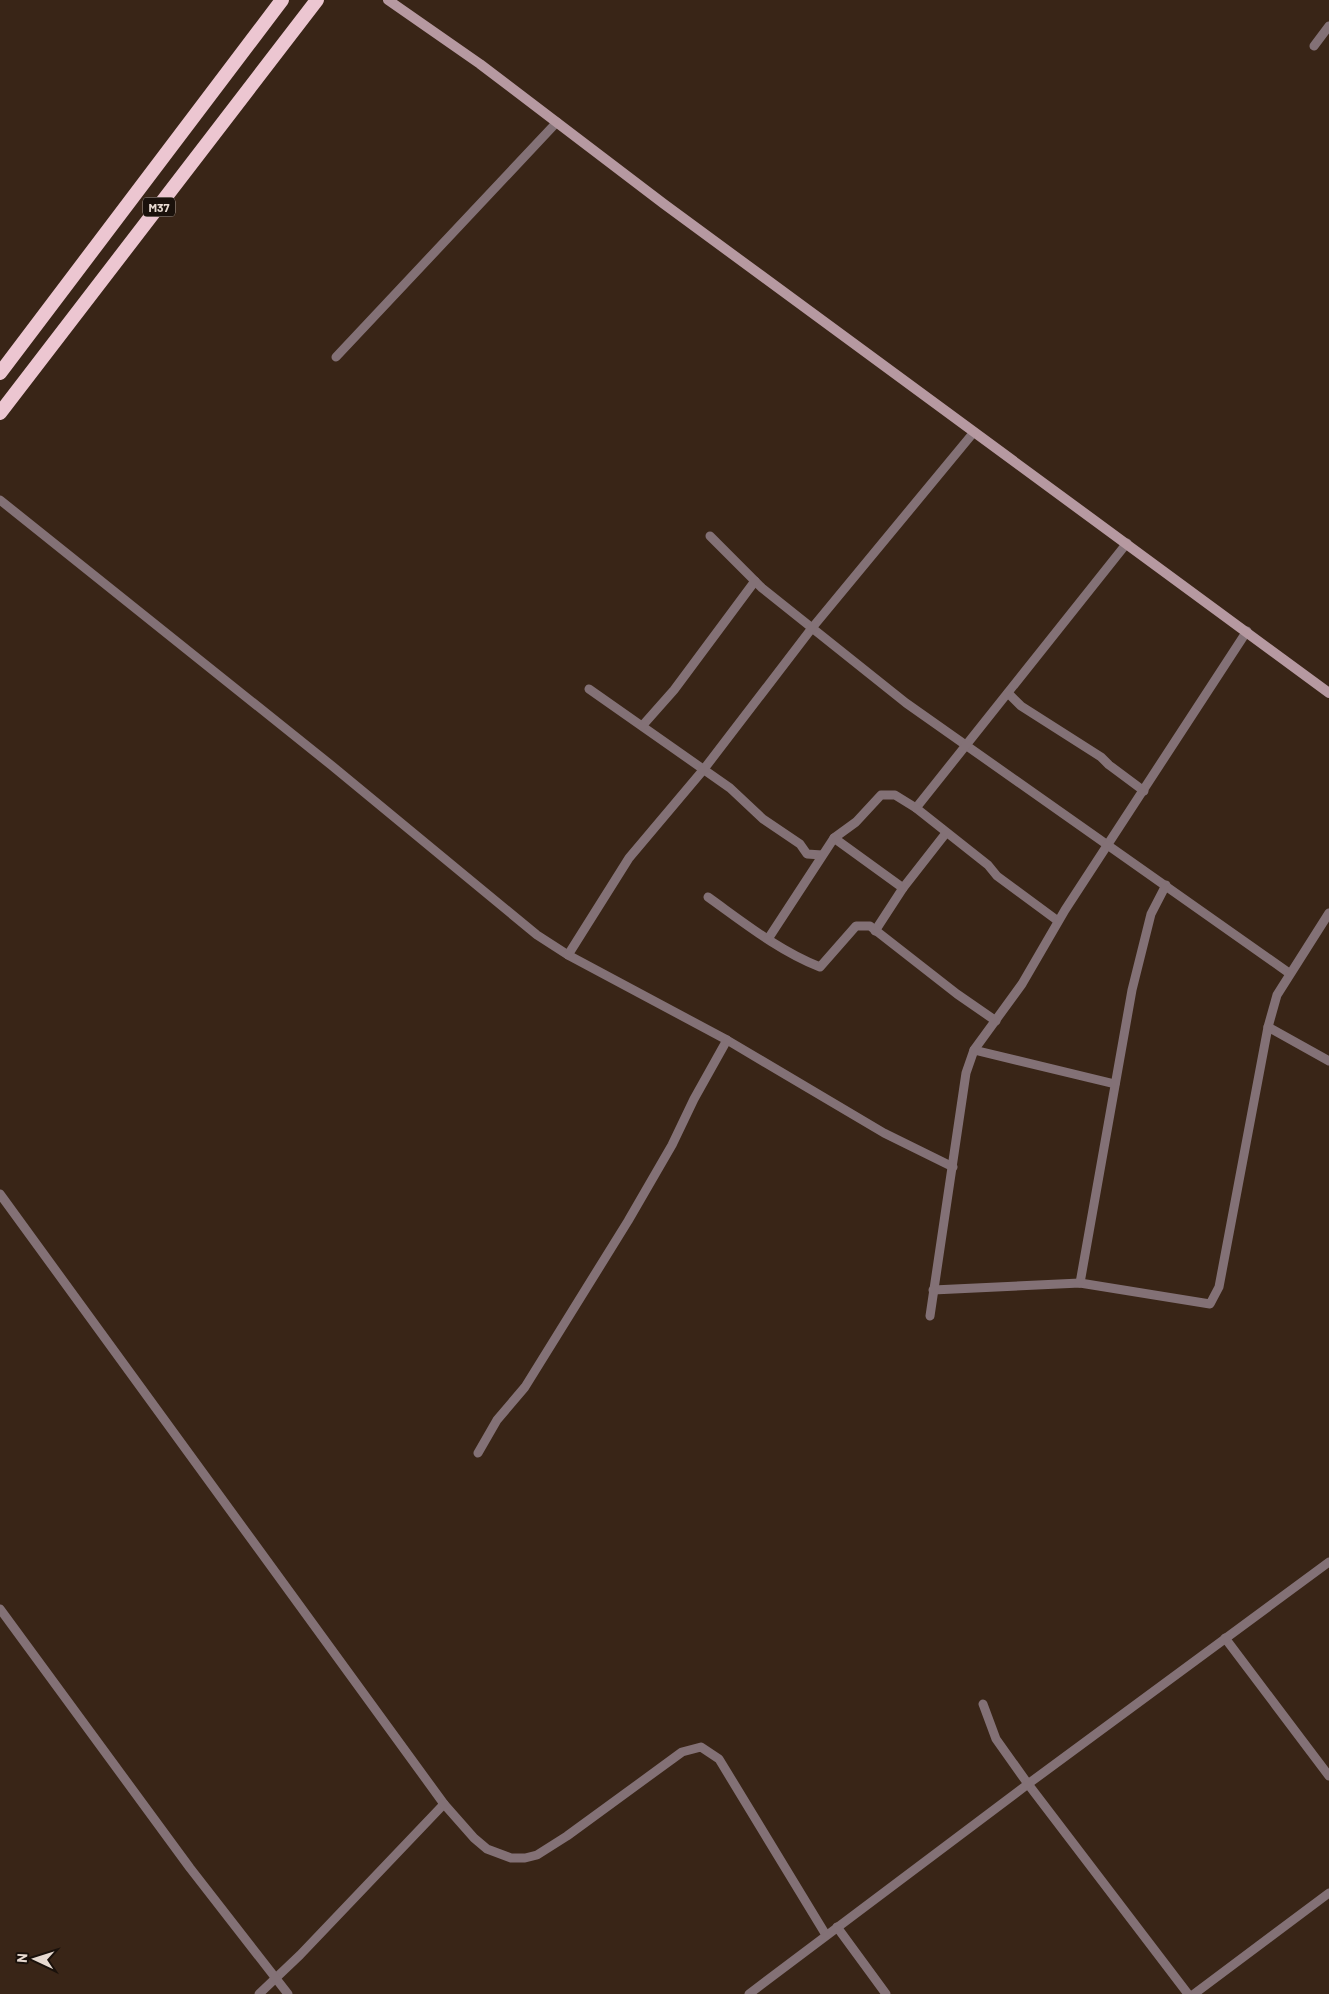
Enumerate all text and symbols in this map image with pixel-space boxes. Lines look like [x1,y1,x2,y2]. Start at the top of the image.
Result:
road number: M37 [143,198,175,216]
north arrow [10,1934,60,1984]
text: N [13,1953,30,1963]

